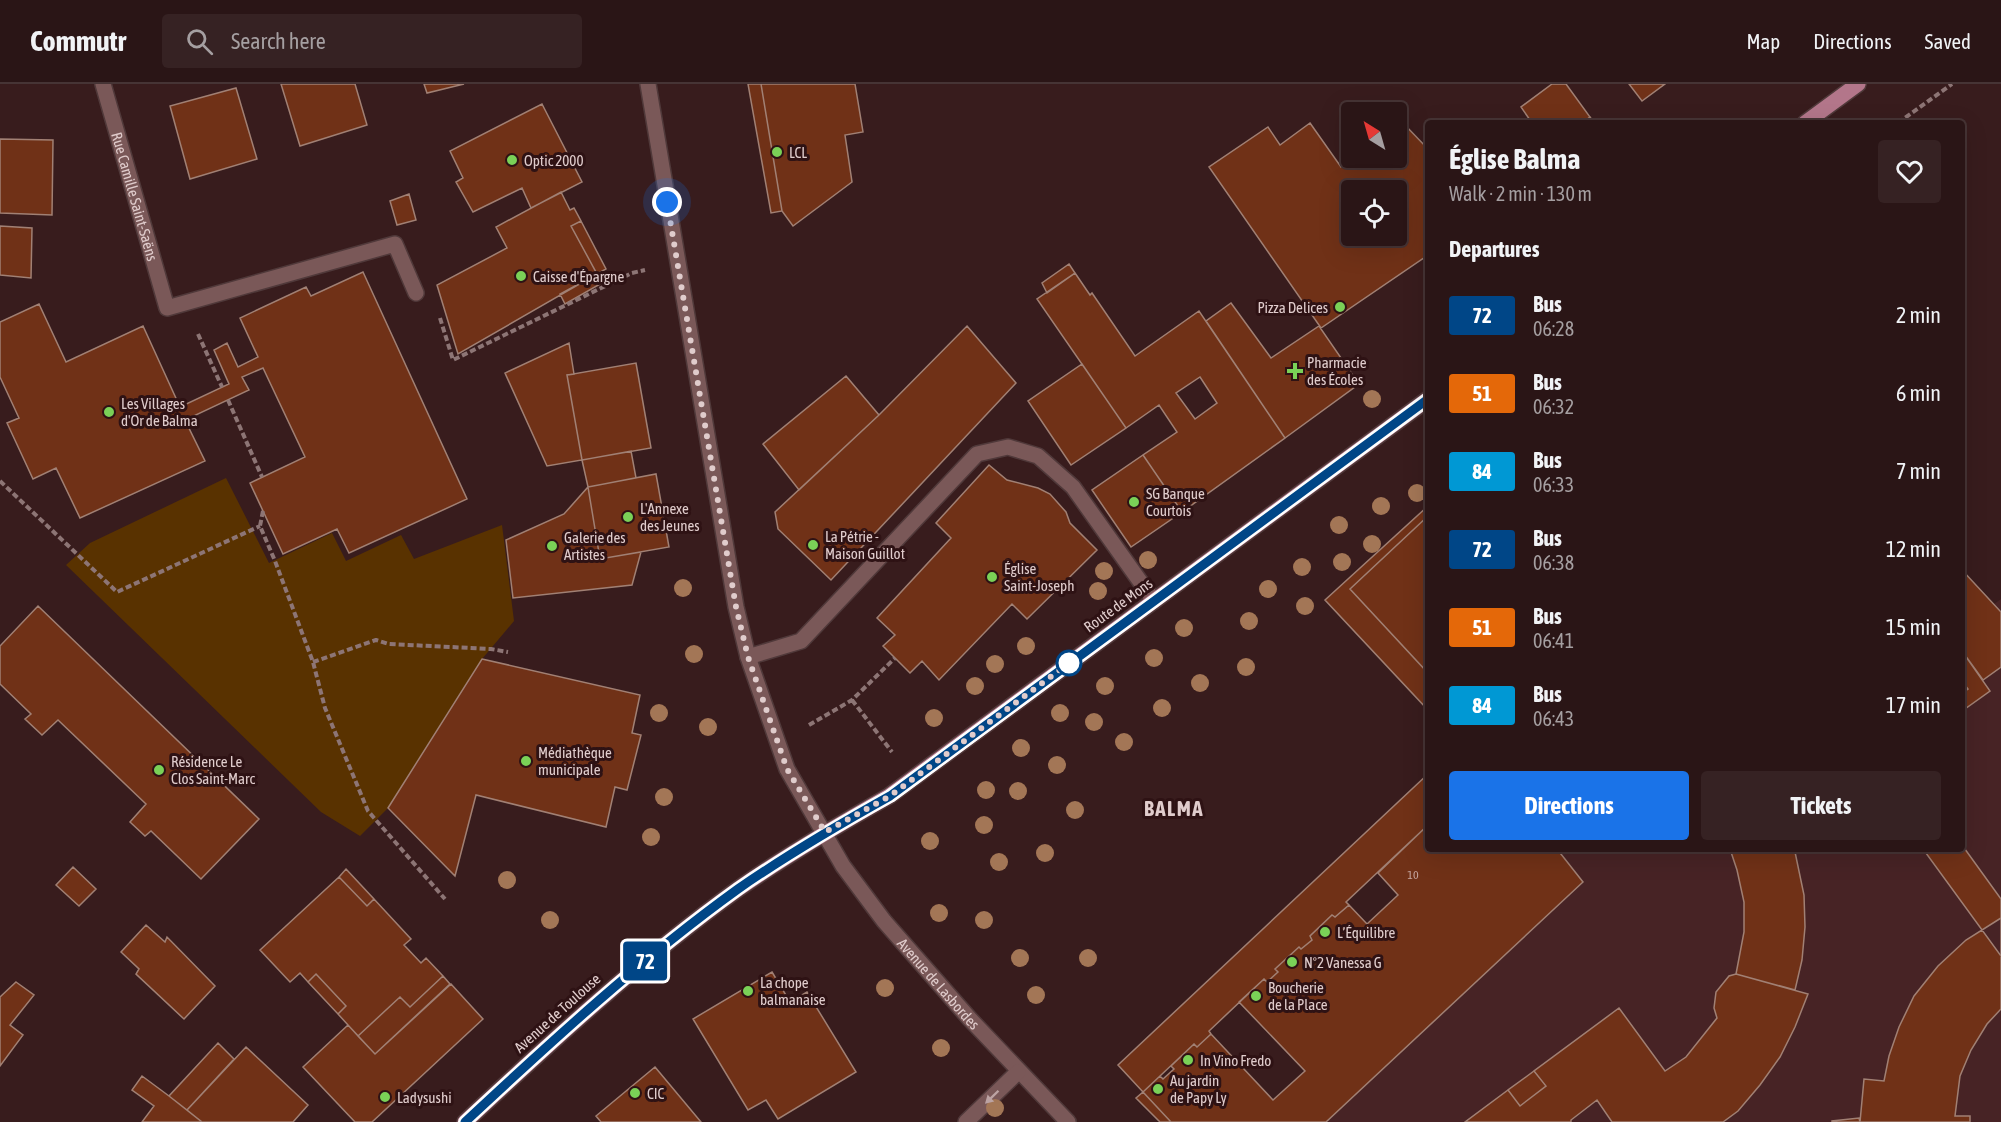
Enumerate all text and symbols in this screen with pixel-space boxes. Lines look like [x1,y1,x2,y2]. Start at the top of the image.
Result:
search box [162,14,582,68]
text: Commutr [30,25,126,57]
icon: search [183,25,216,58]
text: Search here [231,28,326,54]
text: Map [1746,29,1780,53]
text: Directions [1813,29,1892,53]
text: Saved [1925,29,1971,53]
north arrow [1341,102,1407,168]
map controls [1341,102,1407,246]
street label: Rue Camille Saint-Saëns [109,130,162,263]
button: heart [1878,140,1941,203]
text: Église Balma [1449,143,1580,175]
place label: LCL [789,144,807,161]
marker: LCL [770,145,784,159]
place label: Optic 2000 [524,152,583,169]
marker: Optic 2000 [505,153,519,167]
button: locate [1341,180,1407,246]
text: Walk · 2 min · 130 m [1449,182,1592,205]
your location [652,187,682,217]
text: Departures [1449,236,1539,262]
place label: Caisse d'Épargne [533,268,624,285]
marker: Caisse d'Épargne [514,269,528,283]
text: Bus [1533,291,1562,317]
place label: Pizza Delices [1257,299,1328,316]
marker: Pizza Delices [1333,300,1347,314]
text: 2 min [1896,302,1941,328]
text: 72 [1472,303,1492,327]
text: 06:28 [1533,317,1574,340]
place label: Pharmacie des Écoles [1307,354,1367,388]
marker: Pharmacie des Écoles [1288,364,1302,378]
text: Bus [1533,369,1562,395]
text: 6 min [1896,380,1941,406]
text: 51 [1472,381,1492,405]
place label: Les Villages d'Or de Balma [121,395,198,429]
text: 06:32 [1533,395,1574,418]
marker: Les Villages d'Or de Balma [102,405,116,419]
text: Bus [1533,447,1562,473]
text: 7 min [1896,458,1941,484]
text: 84 [1472,459,1492,483]
text: 06:33 [1533,473,1574,496]
place label: SG Banque Courtois [1146,485,1205,519]
marker: SG Banque Courtois [1127,495,1141,509]
place label: L'Annexe des Jeunes [640,500,700,534]
marker: L'Annexe des Jeunes [621,510,635,524]
text: Bus [1533,525,1562,551]
place label: La Pétrie - Maison Guillot [825,528,905,562]
place label: Galerie des Artistes [564,529,626,563]
text: 12 min [1886,536,1941,562]
text: 72 [1472,537,1492,561]
marker: La Pétrie - Maison Guillot [806,538,820,552]
marker: Galerie des Artistes [545,539,559,553]
text: 06:38 [1533,551,1574,574]
place label: Église Saint-Joseph [1004,560,1074,594]
marker: Église Saint-Joseph [985,570,999,584]
street label: Route de Mons [1080,574,1156,636]
text: Bus [1533,603,1562,629]
text: 15 min [1886,614,1941,640]
text: 51 [1472,615,1492,639]
text: 06:41 [1533,629,1574,652]
unlabelled marker [1056,650,1082,676]
text: Bus [1533,681,1562,707]
text: 17 min [1886,692,1941,718]
text: 84 [1472,693,1492,717]
text: 06:43 [1533,707,1574,730]
place label: Médiathèque municipale [538,744,612,778]
place label: Résidence Le Clos Saint-Marc [171,753,255,787]
marker: Médiathèque municipale [519,754,533,768]
marker: Résidence Le Clos Saint-Marc [152,763,166,777]
button: Directions [1449,771,1689,840]
button: Tickets [1701,771,1941,840]
district label: BALMA [1144,796,1204,820]
house number: 10 [1407,868,1419,882]
place label: L’Équilibre [1337,924,1396,941]
marker: L’Équilibre [1318,925,1332,939]
street label: Avenue de Lasbordes [894,934,983,1032]
line badge: 72 [618,942,672,980]
text: 72 [635,949,655,973]
place label: N°2 Vanessa G [1304,954,1382,971]
marker: N°2 Vanessa G [1285,955,1299,969]
street label: Avenue de Toulouse [511,970,604,1056]
place label: La chope balmanaise [760,974,826,1008]
place label: Boucherie de la Place [1268,979,1328,1013]
marker: La chope balmanaise [741,984,755,998]
marker: Boucherie de la Place [1249,989,1263,1003]
place label: In Vino Fredo [1200,1052,1271,1069]
marker: In Vino Fredo [1181,1053,1195,1067]
place label: Au jardin de Papy Ly [1170,1072,1227,1106]
marker: Au jardin de Papy Ly [1151,1082,1165,1096]
place label: CIC [647,1085,665,1102]
marker: CIC [628,1086,642,1100]
place label: Ladysushi [397,1089,452,1106]
one-way arrow [986,1089,1000,1103]
marker: Ladysushi [378,1090,392,1104]

